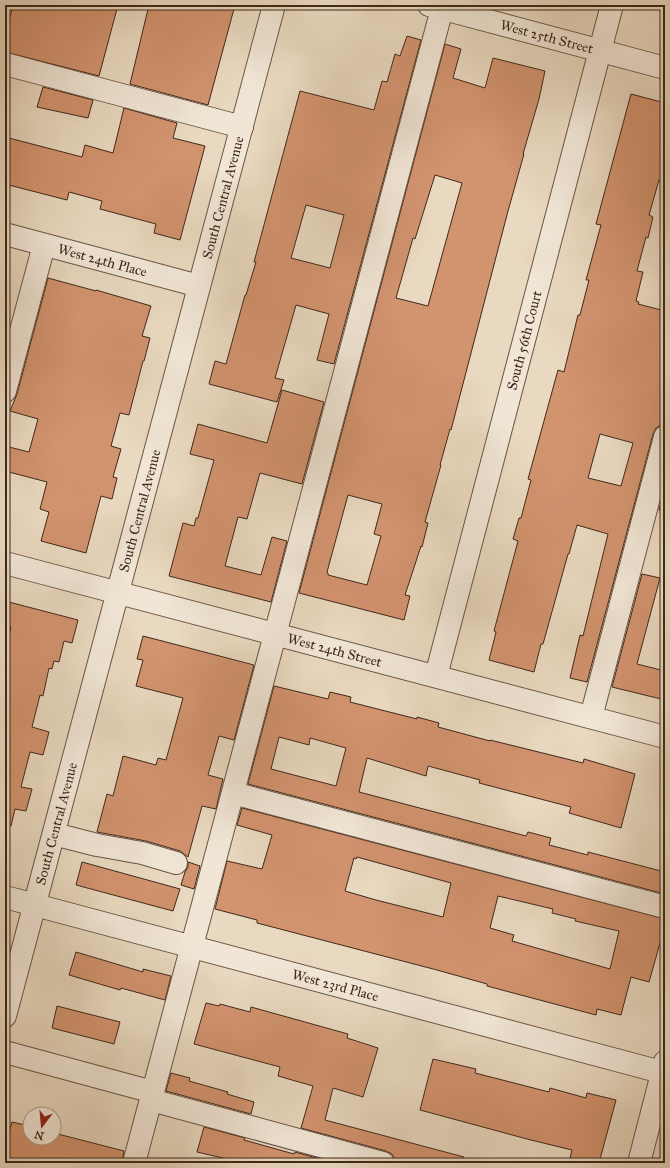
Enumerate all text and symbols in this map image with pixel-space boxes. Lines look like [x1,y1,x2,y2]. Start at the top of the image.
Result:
street label: West 25th Street [498,16,595,57]
street label: South Central Avenue [198,134,247,261]
street label: West 24th Place [56,240,149,280]
street label: South 56th Court [503,289,545,392]
street label: South Central Avenue [115,447,164,574]
street label: West 24th Street [286,629,384,671]
street label: South Central Avenue [32,760,81,887]
street label: West 23rd Place [290,965,381,1005]
north arrow [22,1106,62,1146]
text: N [32,1127,46,1143]

